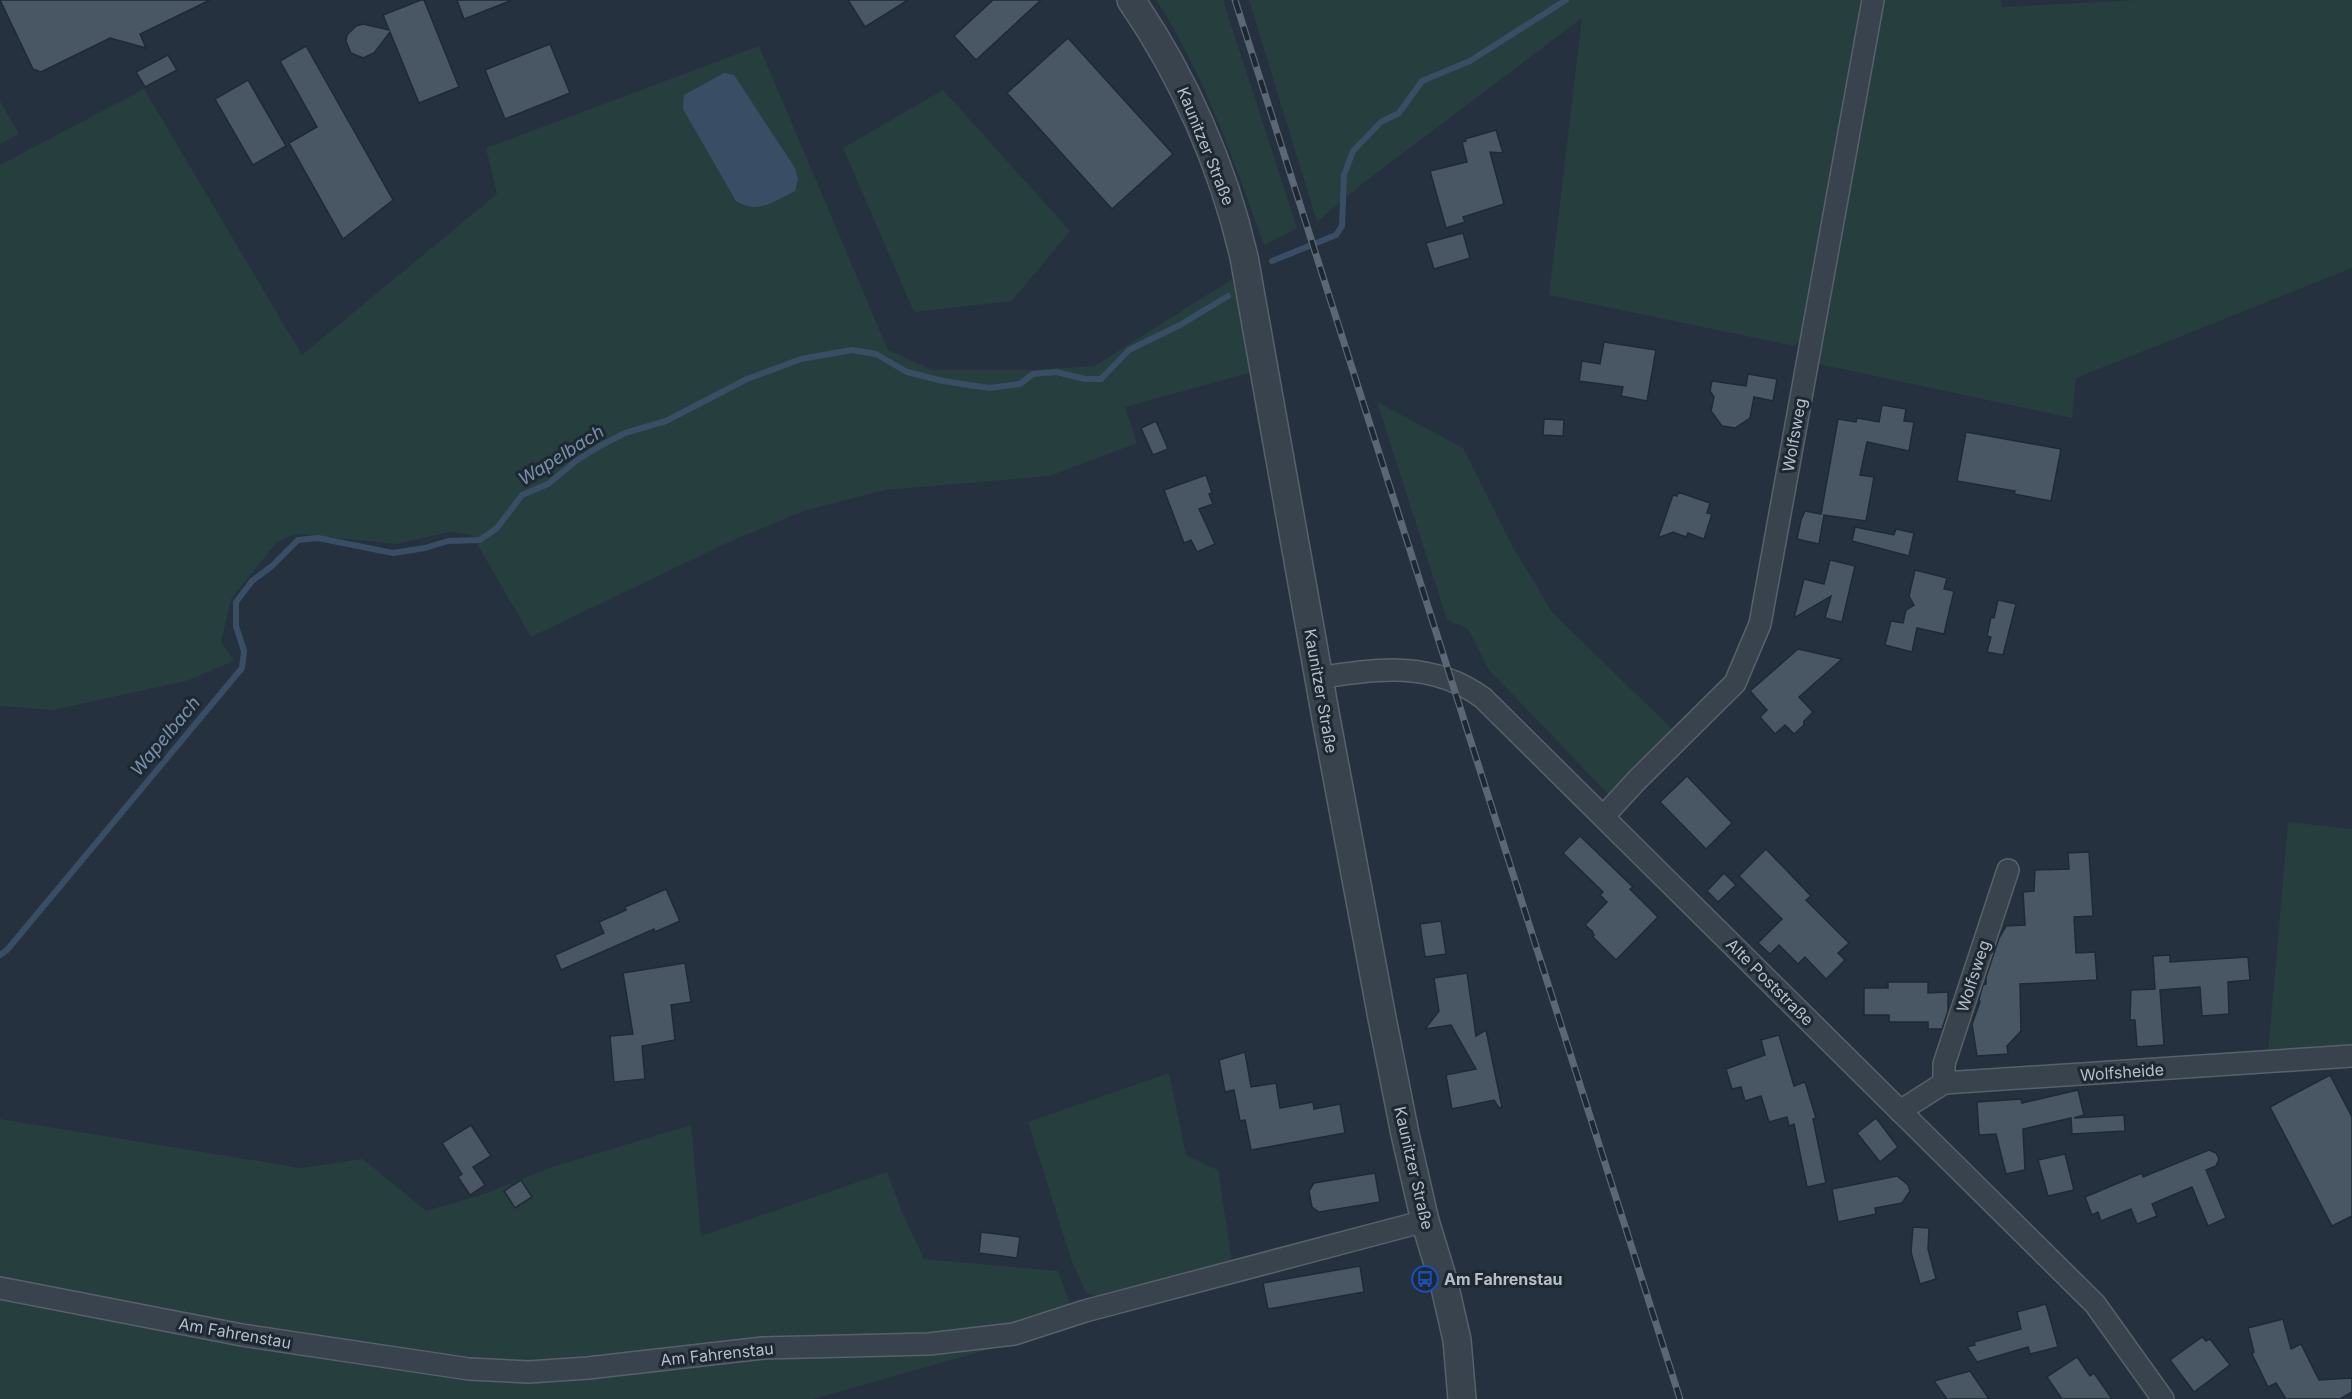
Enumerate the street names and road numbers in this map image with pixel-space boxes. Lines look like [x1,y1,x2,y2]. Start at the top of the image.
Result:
street label: Kaunitzer Straße [1173,84,1239,208]
street label: Wolfsweg [1778,397,1810,473]
street label: Kaunitzer Straße [1300,627,1342,755]
street label: Alte Poststraße [1722,934,1818,1030]
street label: Wolfsweg [1952,938,1994,1014]
street label: Wolfsheide [2079,1059,2165,1085]
street label: Kaunitzer Straße [1390,1104,1438,1232]
street label: Am Fahrenstau [177,1313,293,1353]
street label: Am Fahrenstau [659,1338,775,1370]

